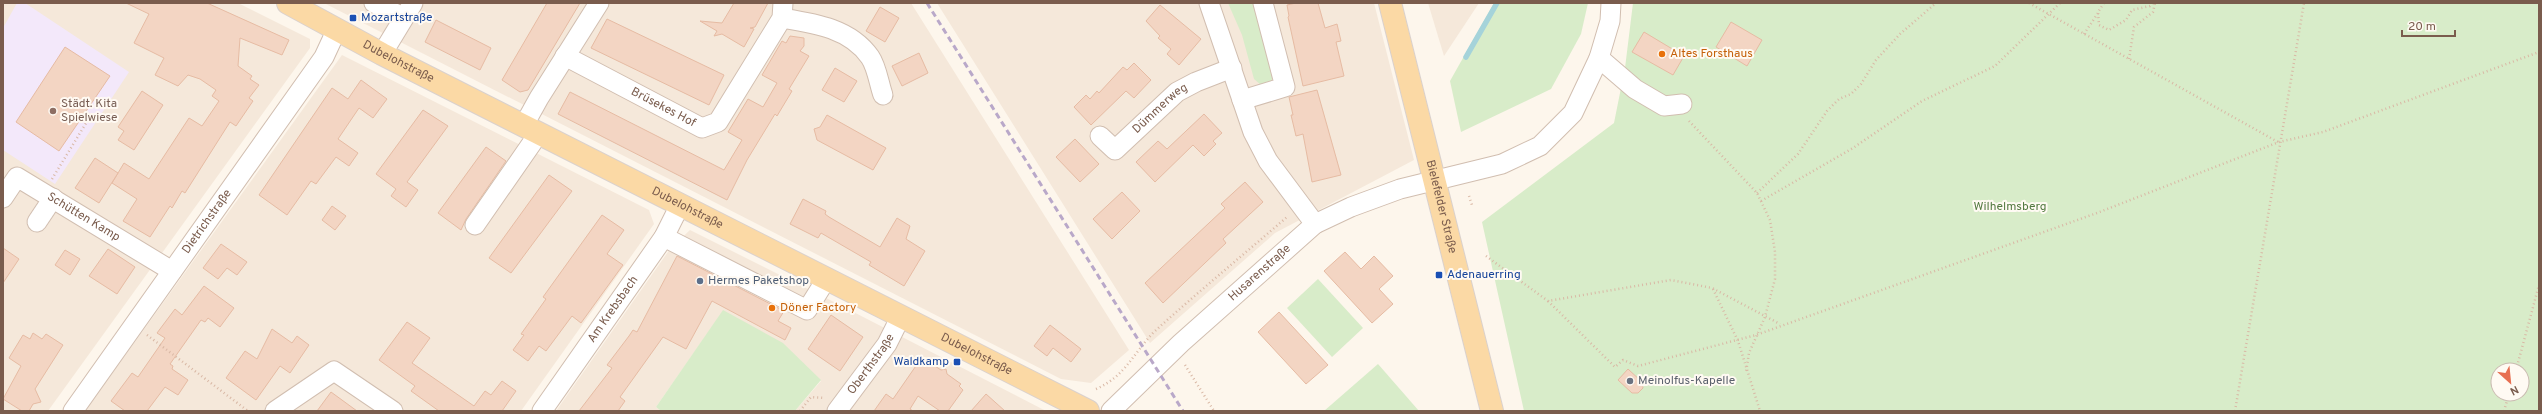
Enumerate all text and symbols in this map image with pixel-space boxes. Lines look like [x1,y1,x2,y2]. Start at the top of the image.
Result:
place label: Mozartstraße [361,10,432,26]
scale bar [2402,12,2455,38]
marker: Mozartstraße [348,13,358,23]
text: 20 m [2408,19,2436,35]
street label: Dubelohstraße [360,37,437,87]
place label: Altes Forsthaus [1670,46,1753,62]
marker: Altes Forsthaus [1657,49,1667,59]
street label: Dümmerweg [1129,80,1190,137]
street label: Brüsekes Hof [628,84,698,131]
place label: Städt. Kita Spielwiese [61,96,118,126]
marker: Städt. Kita Spielwiese [48,106,58,116]
street label: Bielefelder Straße [1422,158,1460,255]
street label: Dubelohstraße [649,184,726,233]
street label: Dietrichstraße [179,186,236,257]
street label: Schütten Kamp [44,189,123,246]
park label: Wilhelmsberg [1973,199,2047,215]
street label: Husarenstraße [1225,241,1294,305]
place label: Adenauerring [1447,267,1521,283]
marker: Adenauerring [1434,270,1444,280]
street label: Am Krebsbach [584,273,642,346]
place label: Hermes Paketshop [708,273,809,289]
marker: Hermes Paketshop [695,276,705,286]
place label: Döner Factory [780,300,856,316]
marker: Döner Factory [767,303,777,313]
street label: Dubelohstraße [938,330,1015,379]
street label: Oberthstraße [844,331,899,398]
place label: Waldkamp [893,354,949,370]
marker: Waldkamp [952,357,962,367]
north arrow [2490,362,2530,402]
place label: Meinolfus-Kapelle [1638,373,1735,389]
marker: Meinolfus-Kapelle [1625,376,1635,386]
text: N [2507,382,2521,398]

